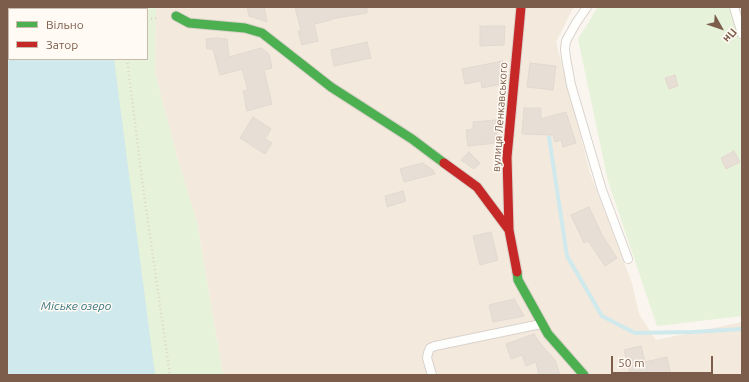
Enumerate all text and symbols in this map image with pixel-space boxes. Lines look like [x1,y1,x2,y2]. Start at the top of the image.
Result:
legend [8,8,148,60]
north arrow [701,8,741,48]
text: Вільно [46,18,84,31]
text: Пн [721,26,739,45]
text: Затор [46,38,78,51]
street label: вулиця Ленкавського [490,62,510,172]
water label: Міське озеро [41,299,111,313]
scale bar [613,348,715,374]
text: 50 m [618,356,645,369]

